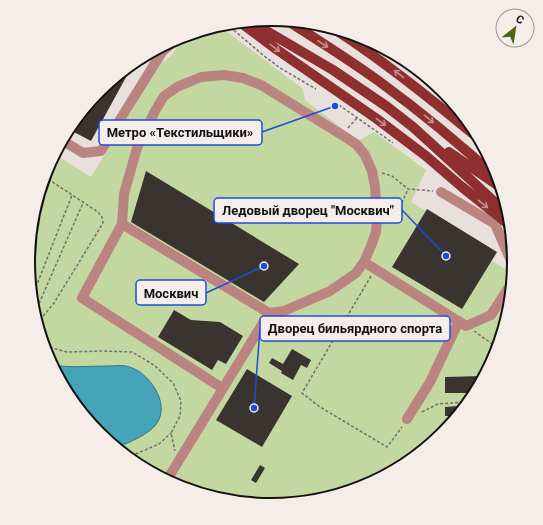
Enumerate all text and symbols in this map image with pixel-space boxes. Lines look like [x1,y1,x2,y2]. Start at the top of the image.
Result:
north arrow [495,8,535,48]
text: С [513,12,526,27]
one-way arrow [317,40,328,48]
one-way arrow [269,44,280,52]
one-way arrow [393,70,404,79]
one-way arrow [424,115,434,124]
one-way arrow [376,118,387,127]
callout: Метро «Текстильщики» [99,120,262,145]
text: Метро «Текстильщики» [107,125,253,140]
callout: Ледовый дворец "Москвич" [214,198,402,223]
one-way arrow [477,199,488,208]
text: Ледовый дворец "Москвич" [222,203,394,218]
callout: Москвич [136,280,206,305]
text: Москвич [144,286,198,301]
callout: Дворец бильярдного спорта [260,316,450,341]
text: Дворец бильярдного спорта [268,321,442,336]

